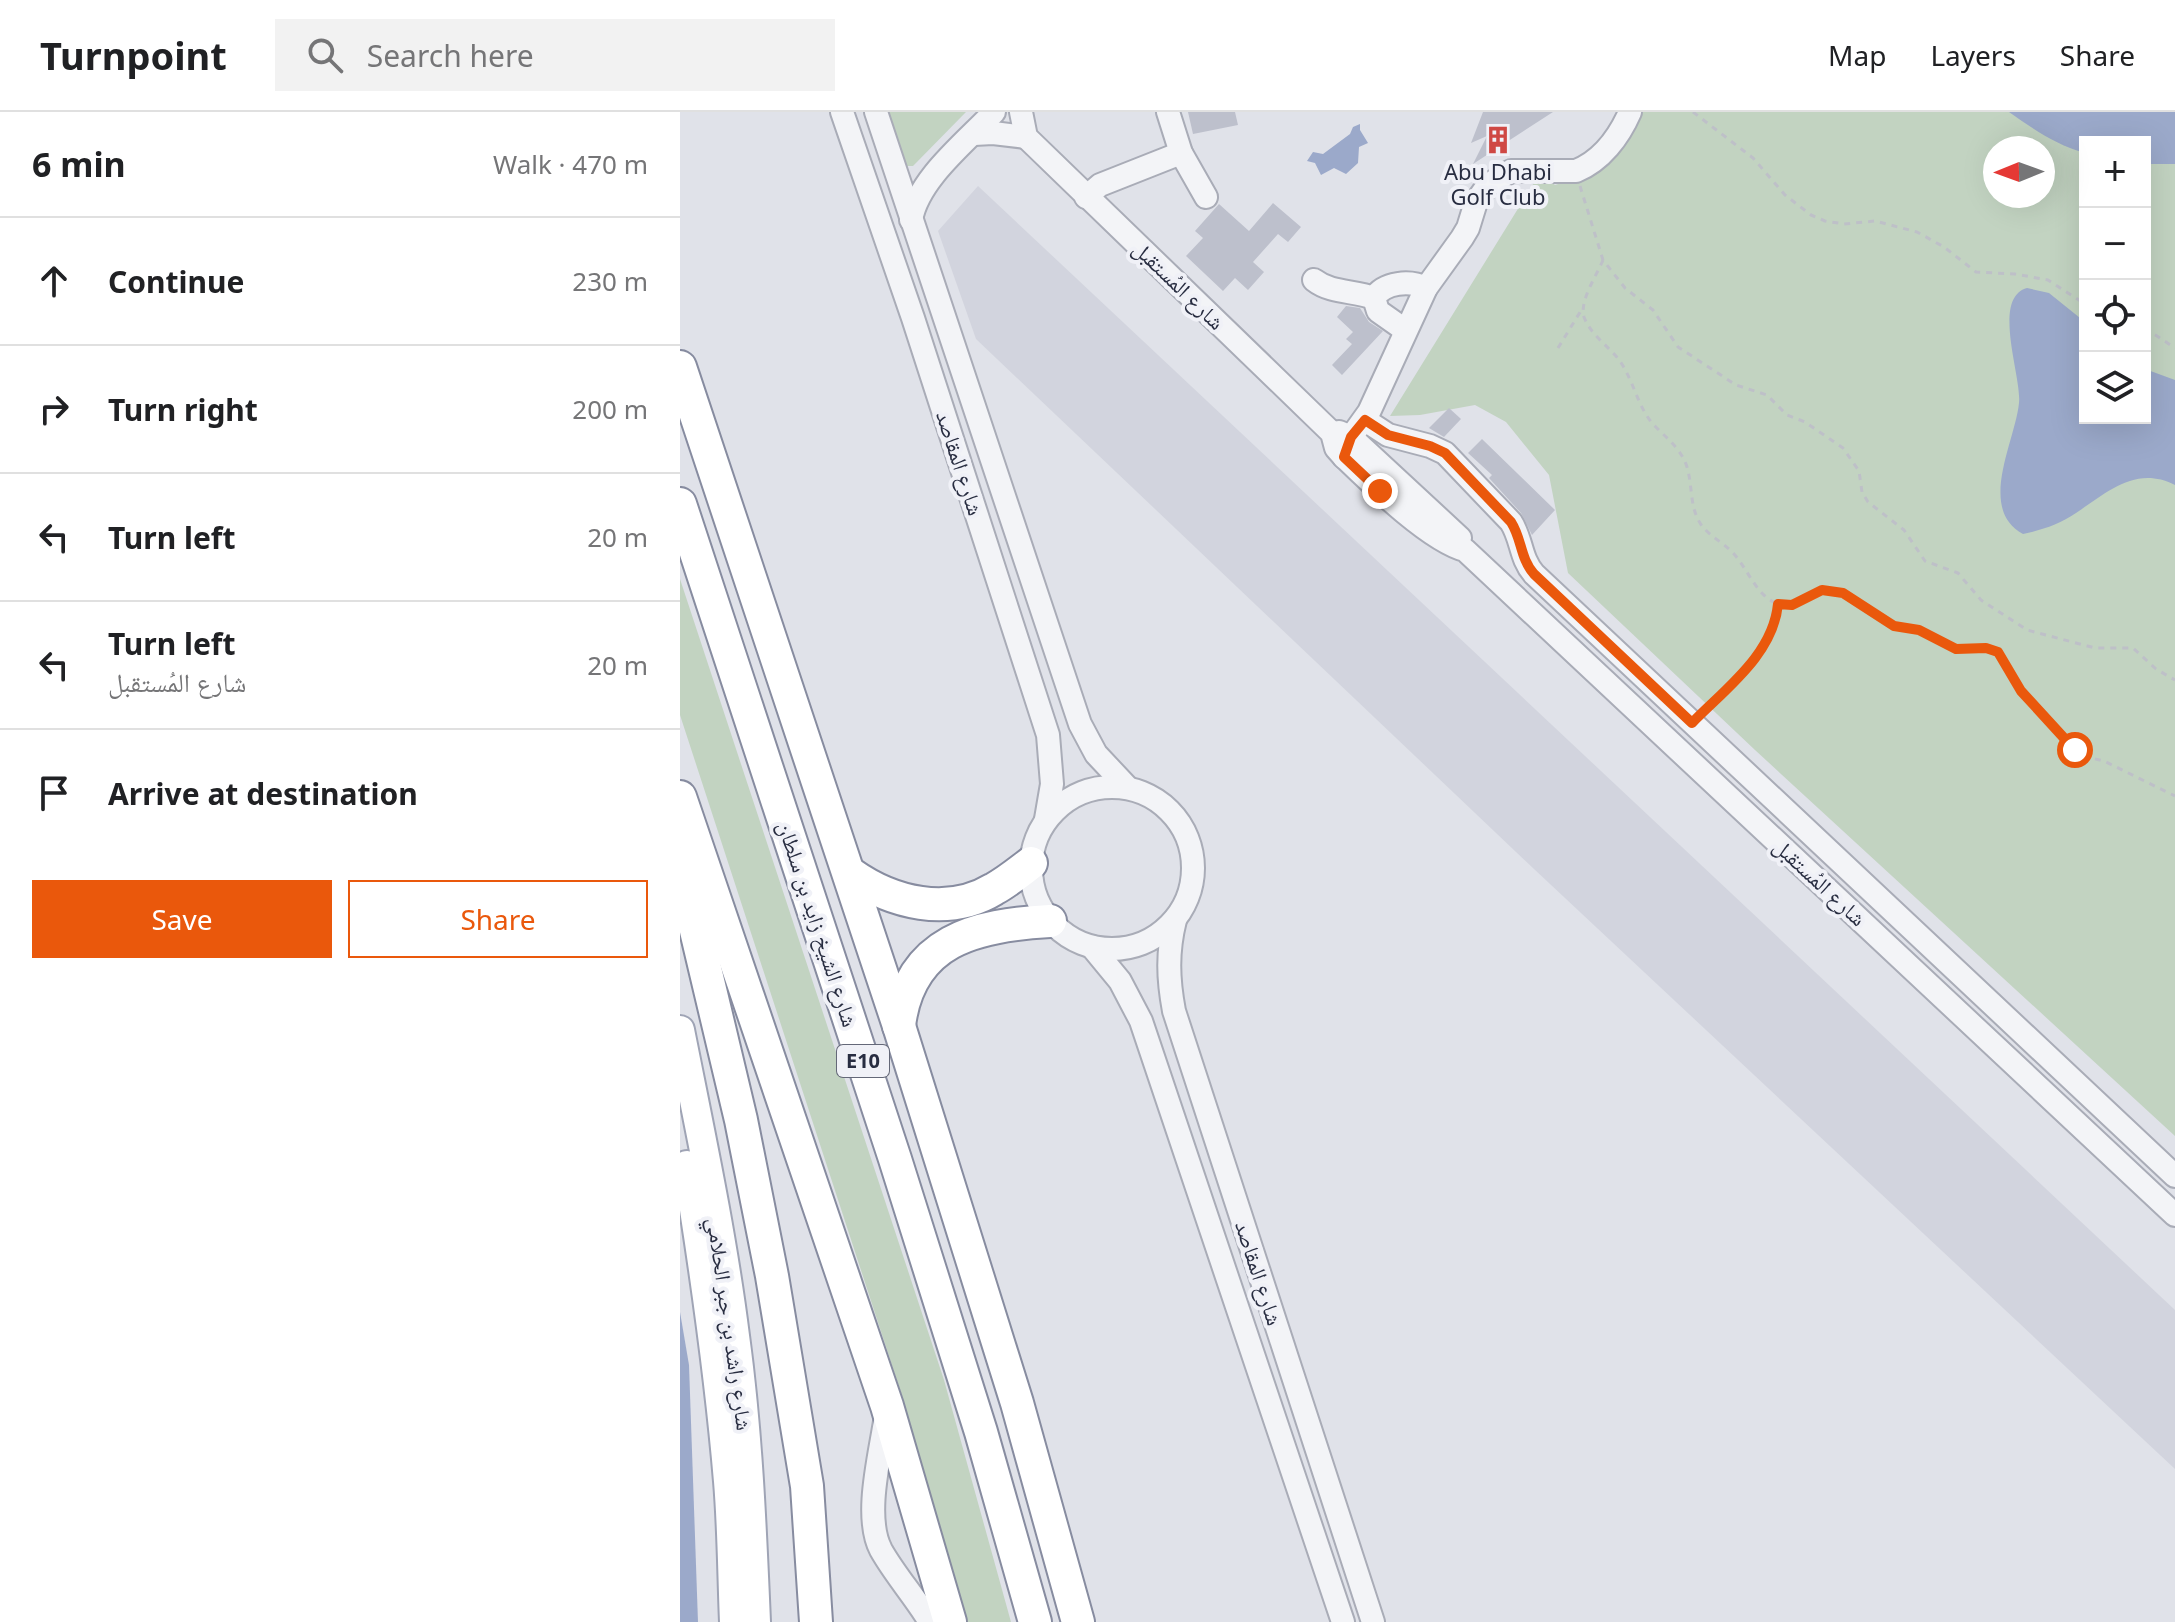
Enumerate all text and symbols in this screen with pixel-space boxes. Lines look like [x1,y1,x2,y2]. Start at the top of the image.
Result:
search box [275,19,835,91]
text: Turnpoint [40,29,227,81]
icon: search [303,33,347,77]
text: Search here [367,35,534,76]
text: Map [1828,36,1886,74]
text: Layers [1930,36,2016,74]
text: Share [2060,36,2135,74]
building icon: Abu Dhabi Golf Club [1483,125,1513,155]
north arrow [1983,136,2055,208]
map controls [2079,136,2151,424]
button: + [2079,136,2151,208]
text: 6 min [32,141,126,187]
text: Walk · 470 m [493,146,648,182]
place label: Abu Dhabi Golf Club [1444,156,1552,211]
button: − [2079,208,2151,280]
street label: شارع المُستقبل [1127,233,1232,336]
icon: ahead [32,259,76,303]
text: Continue [108,261,244,302]
text: 230 m [572,263,648,299]
button: locate [2079,280,2151,352]
button: layers [2079,352,2151,424]
icon: right [32,387,76,431]
text: Turn right [108,389,258,430]
text: 200 m [572,391,648,427]
street label: شارع المقاصد [930,407,992,519]
route end [1362,473,1398,509]
icon: left [32,515,76,559]
text: Turn left [108,517,236,558]
text: 20 m [587,519,648,555]
text: Turn left [108,623,236,664]
icon: left [32,643,76,687]
text: 20 m [587,647,648,683]
text: شارع المُستقبل [108,664,246,700]
route start [2057,732,2093,768]
icon: arrive [32,771,76,815]
text: Arrive at destination [108,773,418,814]
street label: شارع الشيخ زايد بن سلطان [772,817,866,1030]
street label: شارع المُستقبل [1768,830,1874,932]
button: Save [32,880,332,958]
button: Share [348,880,648,958]
road number: E10 [837,1045,889,1077]
street label: شارع راشد بن جبر الحلامي [698,1215,761,1433]
street label: شارع المقاصد [1229,1217,1291,1329]

